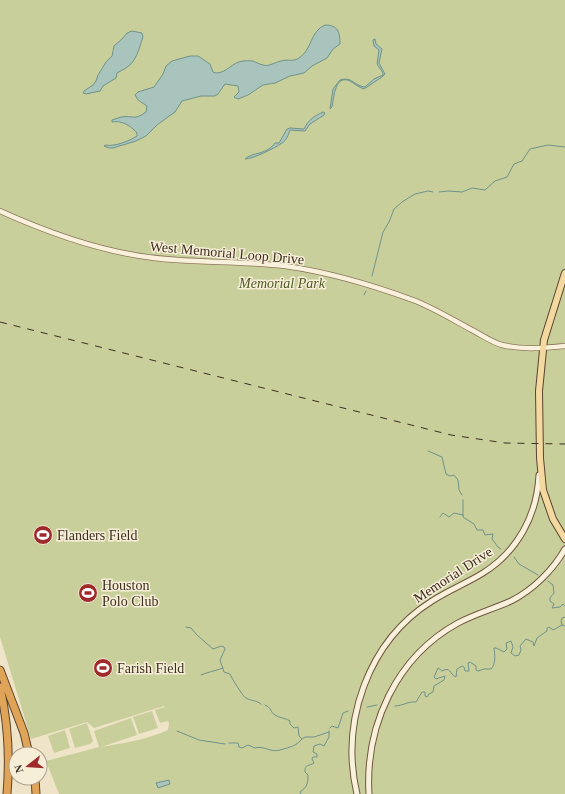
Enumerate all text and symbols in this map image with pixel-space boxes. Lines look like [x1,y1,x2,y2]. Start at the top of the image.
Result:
street label: West Memorial Loop Drive [149,239,305,267]
park label: Memorial Park [238,276,326,291]
sports icon: Flanders Field [32,524,54,546]
place label: Flanders Field [57,528,138,543]
street label: Memorial Drive [411,544,495,606]
place label: Houston Polo Club [102,578,158,609]
sports icon: Houston Polo Club [77,582,99,604]
sports icon: Farish Field [92,657,114,679]
place label: Farish Field [117,661,184,676]
north arrow [8,746,48,786]
text: N [12,763,25,774]

